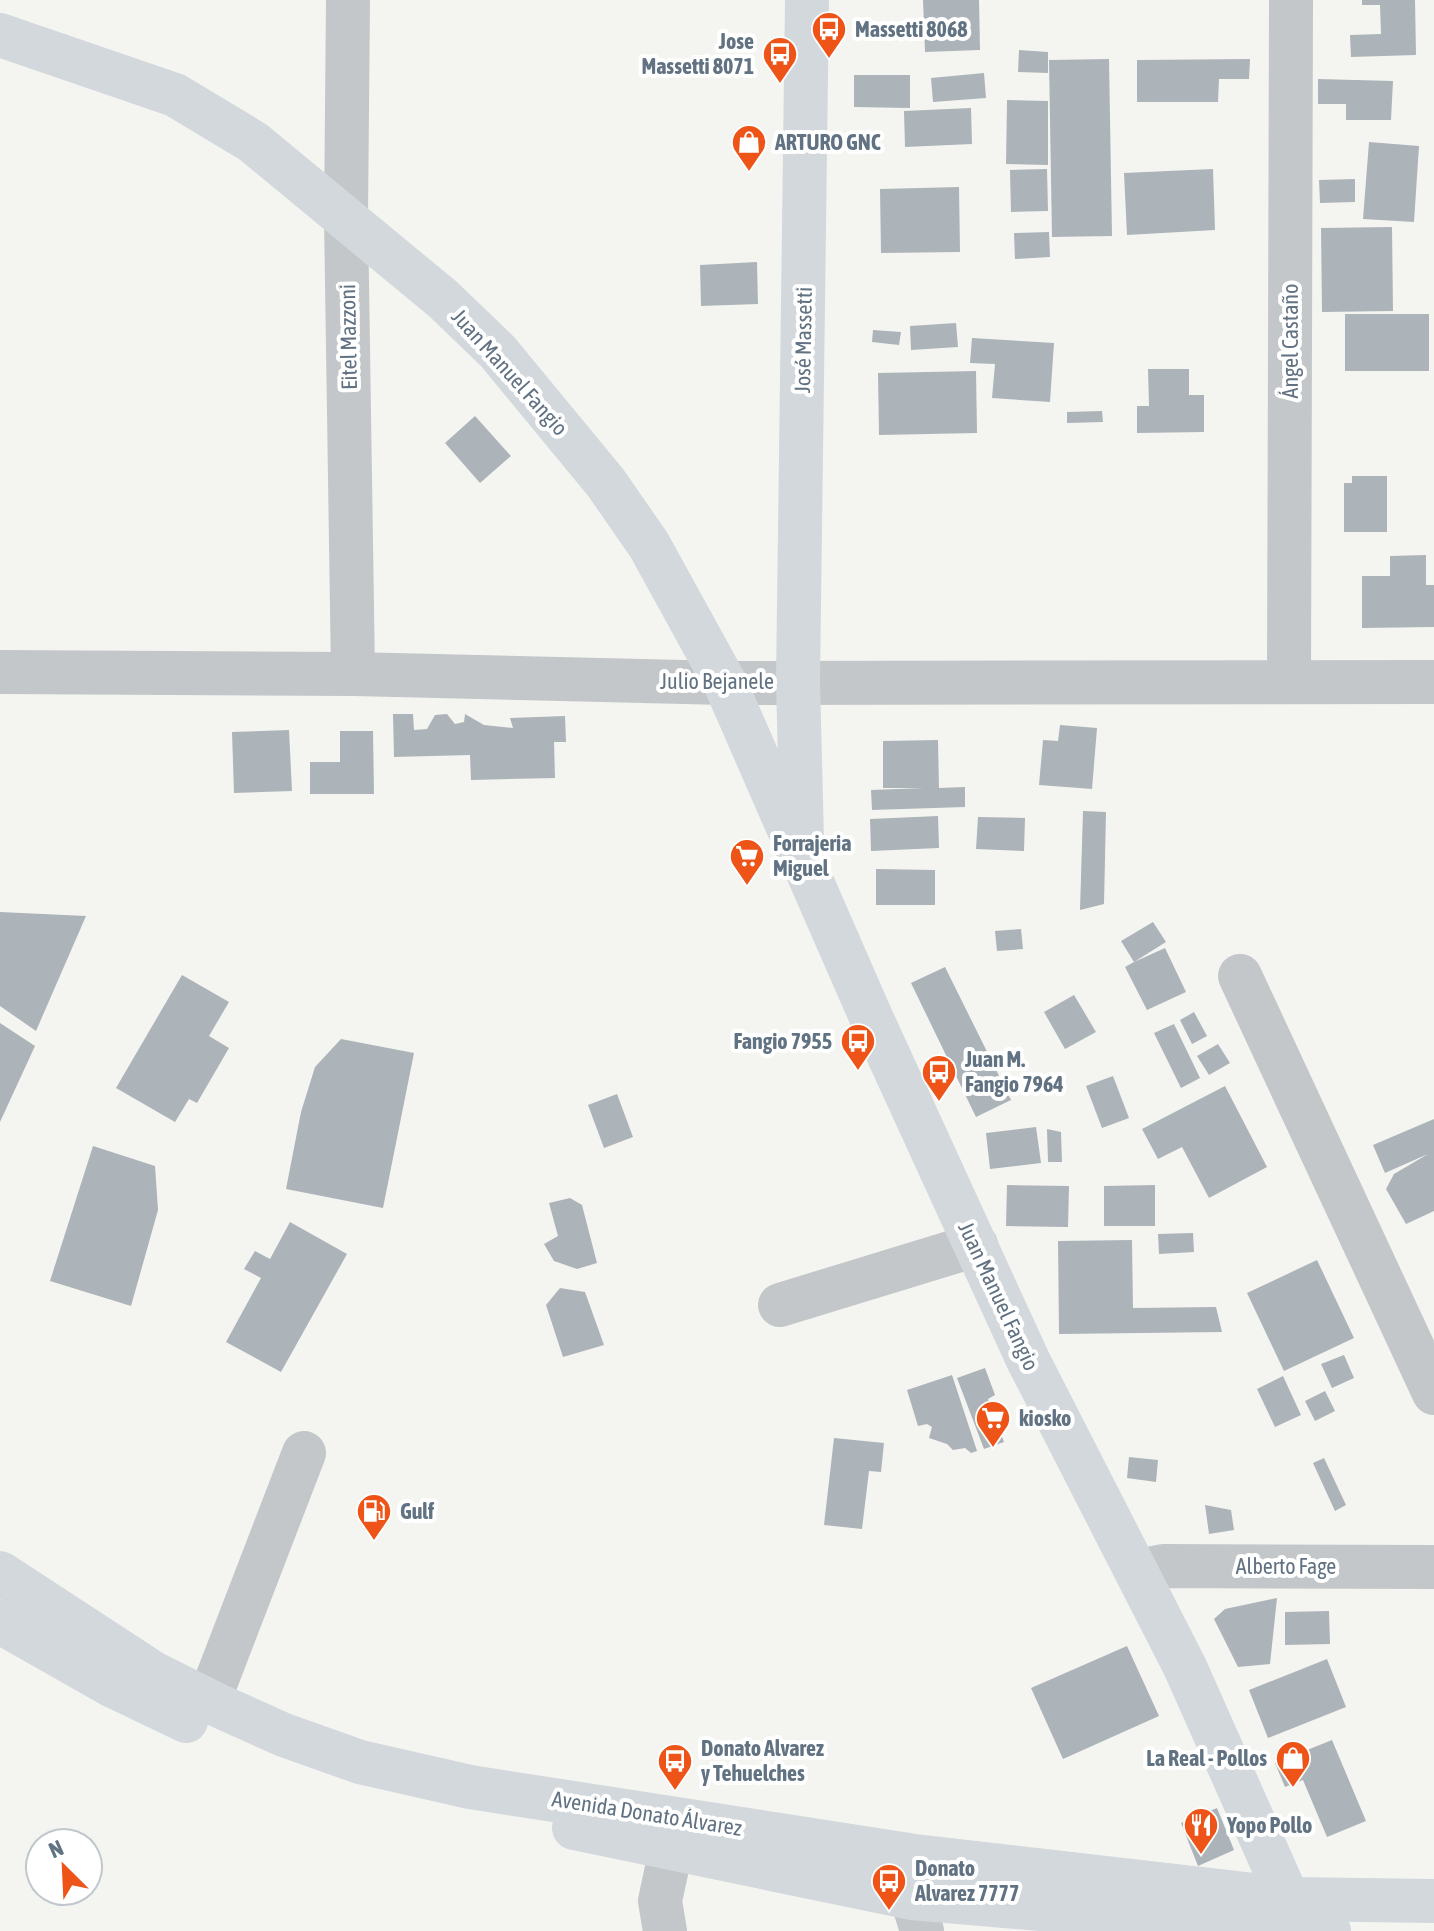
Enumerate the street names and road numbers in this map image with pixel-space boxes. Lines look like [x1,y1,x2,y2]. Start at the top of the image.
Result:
street label: Eitel Mazzoni [334,284,362,390]
street label: Ángel Castaño [1277,284,1303,398]
street label: José Massetti [789,287,817,393]
street label: Juan Manuel Fangio [447,304,573,440]
street label: Julio Bejanele [660,668,774,694]
street label: Juan Manuel Fangio [953,1218,1045,1374]
street label: Alberto Fage [1236,1553,1336,1579]
street label: Avenida Donato Álvarez [550,1785,744,1841]

